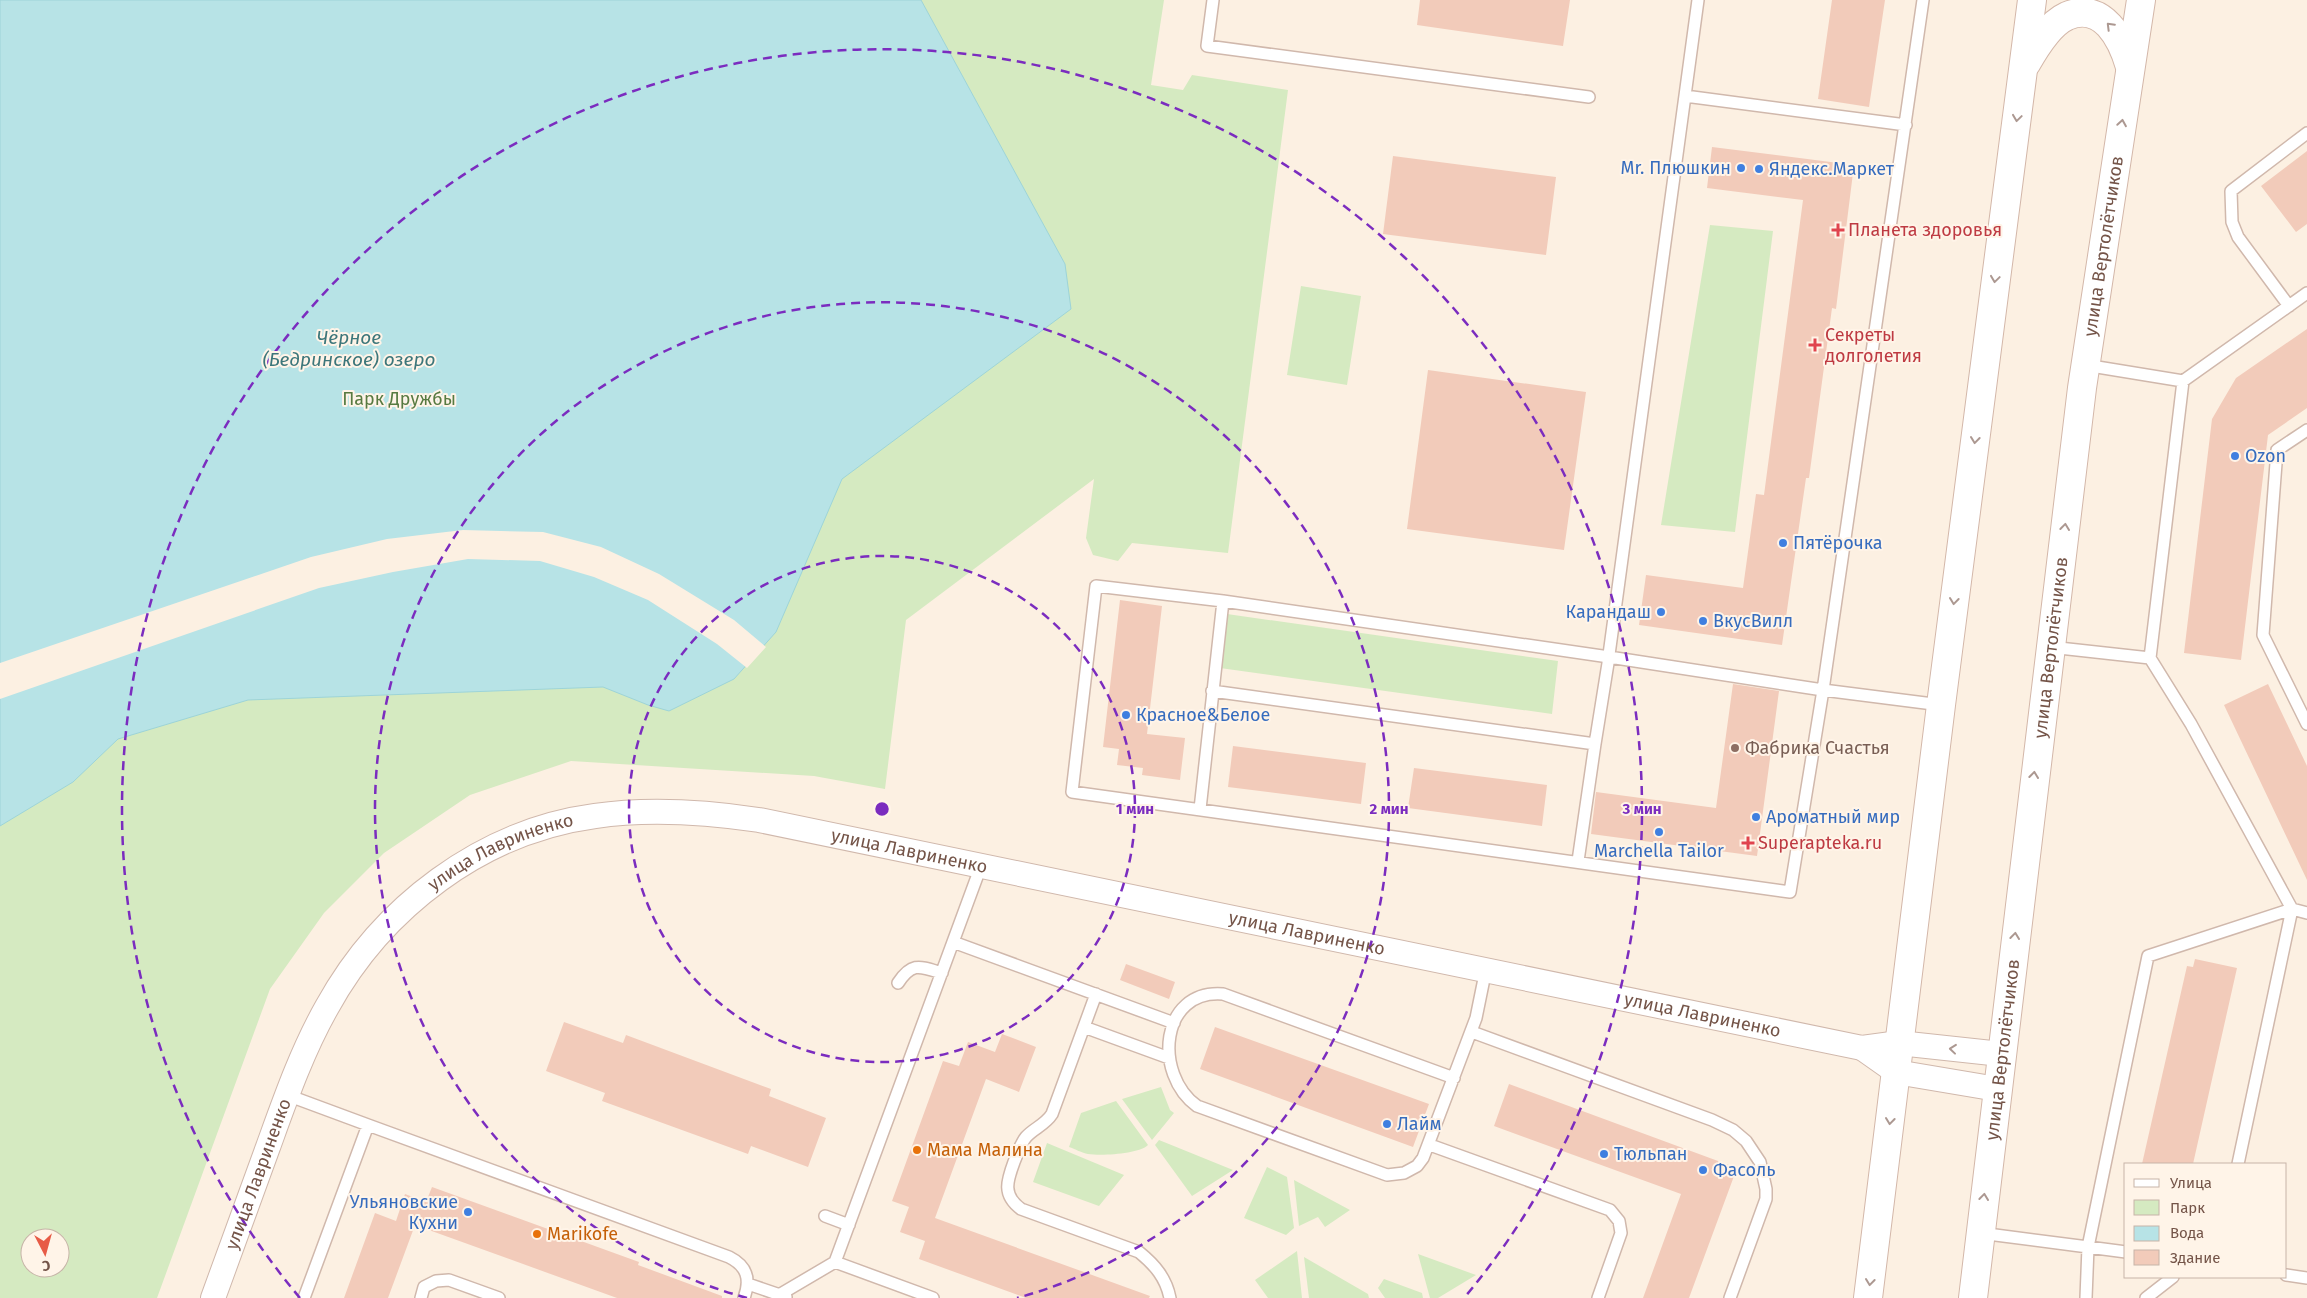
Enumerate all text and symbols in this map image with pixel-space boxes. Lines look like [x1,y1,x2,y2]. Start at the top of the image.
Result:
one-way arrow [2107,23,2116,32]
one-way arrow [2012,114,2023,122]
one-way arrow [2117,119,2127,128]
street label: улица Вертолётчиков [2079,154,2128,338]
place label: Mr. Плюшкин [1621,157,1731,179]
place label: Яндекс.Маркет [1769,158,1895,180]
marker: Mr. Плюшкин [1735,162,1747,174]
marker: Яндекс.Маркет [1753,163,1765,175]
place label: Планета здоровья [1848,219,2002,241]
marker: Планета здоровья [1832,224,1844,236]
one-way arrow [1990,275,2001,283]
place label: Секреты долголетия [1825,324,1922,367]
water label: Чёрное (Бедринское) озеро [263,326,435,371]
marker: Секреты долголетия [1809,339,1821,351]
park label: Парк Дружбы [342,388,456,410]
one-way arrow [1970,436,1980,444]
place label: Ozon [2245,445,2286,467]
marker: Ozon [2229,450,2241,462]
one-way arrow [2059,522,2070,530]
place label: Пятёрочка [1793,532,1883,554]
marker: Пятёрочка [1777,537,1789,549]
street label: улица Вертолётчиков [2029,556,2073,740]
one-way arrow [1949,597,1960,605]
place label: Карандаш [1566,601,1651,623]
marker: Карандаш [1655,606,1667,618]
place label: ВкусВилл [1713,610,1793,632]
marker: ВкусВилл [1697,615,1709,627]
place label: Красное&Белое [1136,704,1270,726]
marker: Красное&Белое [1120,709,1132,721]
place label: Фабрика Счастья [1745,737,1890,759]
marker: Фабрика Счастья [1729,742,1741,754]
one-way arrow [2028,770,2039,778]
centre of rings [873,800,891,818]
text: 1 мин [1116,800,1154,818]
text: 2 мин [1369,800,1409,818]
text: 3 мин [1621,800,1662,818]
place label: Ароматный мир [1766,806,1900,828]
street label: улица Лавриненко [423,809,575,895]
marker: Ароматный мир [1750,811,1762,823]
street label: улица Лавриненко [829,824,989,878]
marker: Marchella Tailor [1653,826,1665,838]
place label: Superapteka.ru [1758,832,1882,854]
marker: Superapteka.ru [1742,837,1754,849]
place label: Marchella Tailor [1594,840,1724,862]
street label: улица Лавриненко [1227,906,1387,960]
one-way arrow [2009,932,2020,940]
street label: улица Вертолётчиков [1981,958,2025,1142]
street label: улица Лавриненко [1622,988,1783,1042]
one-way arrow [1948,1044,1956,1055]
street label: улица Лавриненко [221,1095,296,1253]
place label: Лайм [1397,1113,1442,1135]
one-way arrow [1885,1117,1896,1125]
marker: Лайм [1381,1118,1393,1130]
place label: Мама Малина [927,1139,1043,1161]
place label: Тюльпан [1614,1143,1687,1165]
marker: Мама Малина [911,1144,923,1156]
marker: Тюльпан [1598,1148,1610,1160]
place label: Фасоль [1713,1159,1776,1181]
legend [2124,1163,2287,1278]
marker: Фасоль [1697,1164,1709,1176]
text: Улица [2170,1174,2212,1192]
place label: Ульяновские Кухни [350,1191,458,1234]
one-way arrow [1978,1193,1989,1201]
text: Парк [2170,1199,2205,1217]
marker: Ульяновские Кухни [462,1206,474,1218]
place label: Marikofe [547,1223,618,1245]
text: Вода [2170,1224,2204,1242]
north arrow [20,1228,70,1278]
marker: Marikofe [531,1228,543,1240]
text: Здание [2170,1249,2220,1267]
text: С [41,1257,51,1274]
one-way arrow [1865,1278,1876,1286]

